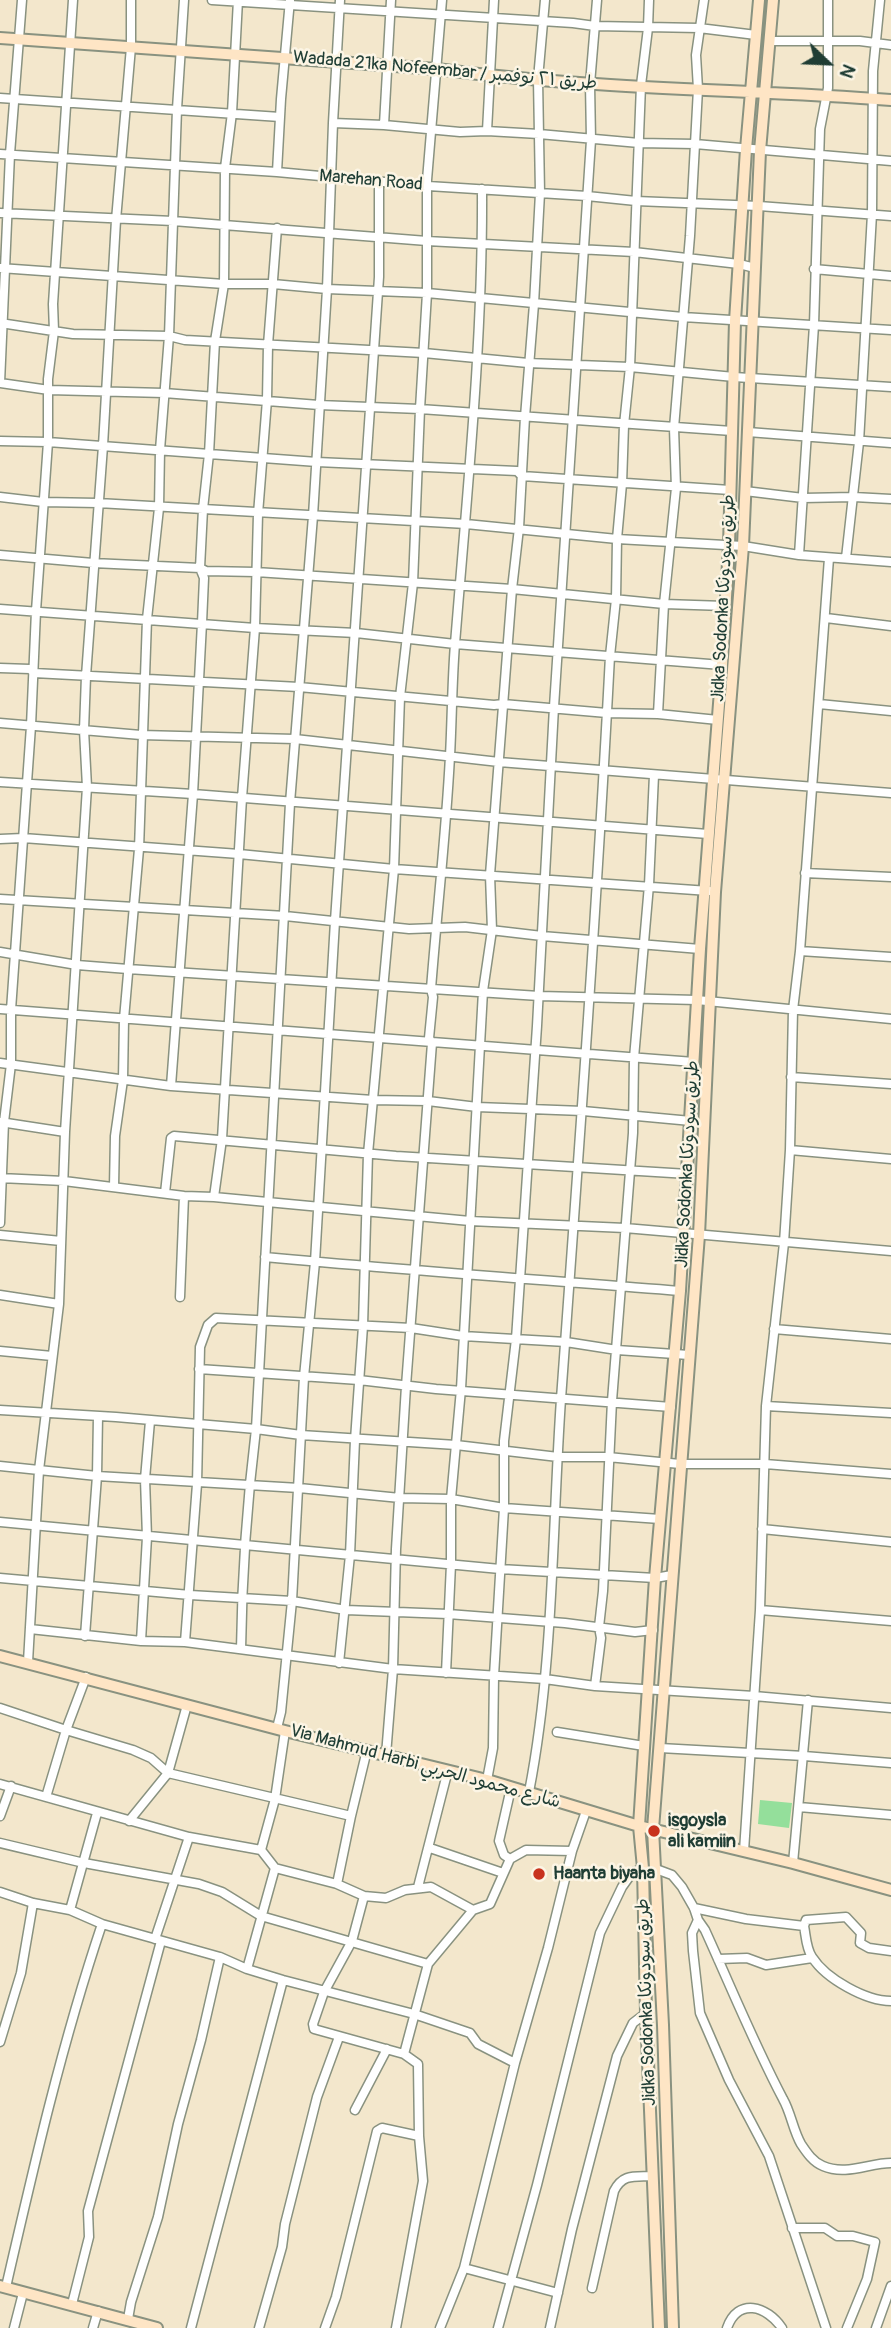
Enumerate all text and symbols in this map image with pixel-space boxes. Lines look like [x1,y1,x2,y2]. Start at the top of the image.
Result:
north arrow [793,28,863,98]
street label: Wadada 21ka Nofeembar / طريق ٢١ نوفمبر [292,47,598,95]
text: N [834,61,861,82]
street label: Marehan Road [318,166,424,196]
street label: Jidka Sodonka طريق سودونكا [708,494,740,702]
street label: Jidka Sodonka طريق سودونكا [672,1060,704,1268]
street label: Via Mahmud Harbi شارع محمود الحربي [287,1720,563,1814]
place label: isgoysla ali kamiin [668,1810,736,1853]
marker: isgoysla ali kamiin [646,1823,662,1839]
place label: Haanta biyaha [553,1863,655,1885]
marker: Haanta biyaha [531,1866,547,1882]
street label: Jidka Sodonka طريق سودونكا [633,1898,661,2106]

